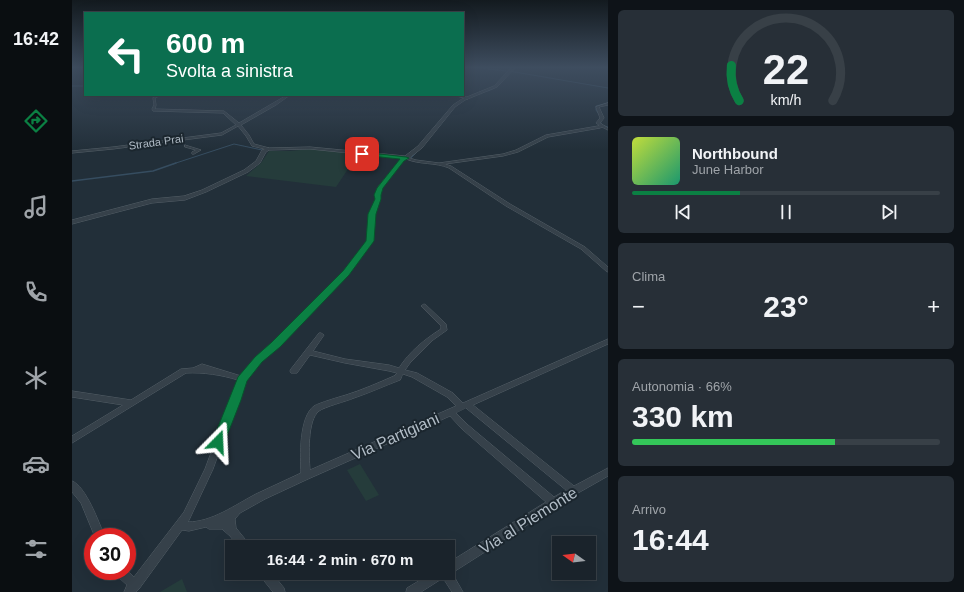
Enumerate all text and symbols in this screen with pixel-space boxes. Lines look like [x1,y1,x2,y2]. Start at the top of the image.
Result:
icon: left [100,28,152,80]
text: 600 m [166,28,245,59]
text: 16:42 [13,29,59,49]
text: 22 [763,46,809,93]
text: Svolta a sinistra [166,61,293,81]
text: km/h [771,92,802,108]
icon: directions [22,107,50,135]
street label: Strada Prai [128,132,184,152]
pin [345,137,379,171]
icon: arrive [351,143,373,165]
text: Northbound [692,145,778,162]
text: June Harbor [692,162,764,177]
icon: music [22,193,50,221]
icon: previous [672,201,694,223]
icon: pause [775,201,797,223]
icon: next [878,201,900,223]
text: Clima [632,269,665,284]
icon: phone [22,278,50,306]
text: 23° [763,290,809,323]
text: − [632,294,645,319]
text: + [927,294,940,319]
icon: climate [22,364,50,392]
text: Autonomia · 66% [632,379,732,394]
text: 330 km [632,400,734,433]
street label: Via Partigiani [349,410,442,463]
position arrow [197,421,239,463]
icon: car [22,450,50,478]
street label: Via al Piemonte [476,484,580,557]
text: Arrivo [632,502,666,517]
text: 16:44 [632,523,709,556]
speed limit sign: 30 [84,528,136,580]
icon: filters [22,535,50,563]
north arrow [552,536,596,580]
map controls [552,536,596,580]
text: 16:44 · 2 min · 670 m [267,551,413,568]

